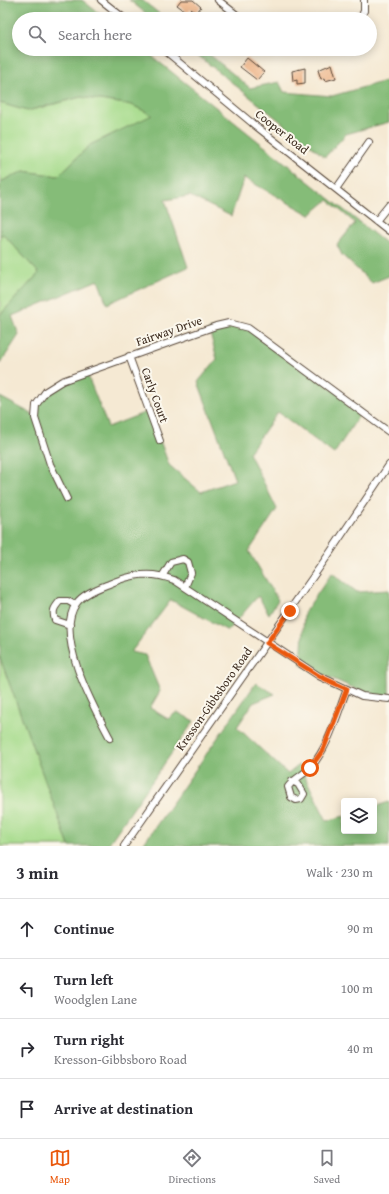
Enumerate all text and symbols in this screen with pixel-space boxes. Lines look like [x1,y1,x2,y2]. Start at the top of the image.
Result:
search box [12,12,377,56]
icon: search [26,23,48,45]
text: Search here [58,24,132,45]
street label: Cooper Road [252,105,313,158]
street label: Fairway Drive [133,311,205,350]
street label: Carly Court [138,365,174,425]
route end [281,602,299,620]
street label: Kresson-Gibbsboro Road [171,643,256,754]
route start [301,759,319,777]
map controls [341,798,377,834]
button: layers [341,798,377,834]
text: 3 min [16,860,58,885]
text: Walk · 230 m [306,863,373,882]
icon: ahead [16,918,38,940]
text: Continue [54,918,115,939]
text: 90 m [347,919,373,938]
text: Turn left [54,969,113,990]
icon: left [16,978,38,1000]
text: 100 m [341,979,373,998]
text: Woodglen Lane [54,990,137,1009]
text: Turn right [54,1029,125,1050]
icon: right [16,1038,38,1060]
text: 40 m [347,1039,373,1058]
text: Kresson-Gibbsboro Road [54,1050,187,1069]
icon: arrive [16,1098,38,1120]
text: Arrive at destination [54,1098,193,1119]
tab: Map [49,1147,71,1187]
tab: Directions [169,1147,216,1187]
tab: Saved [313,1147,340,1187]

